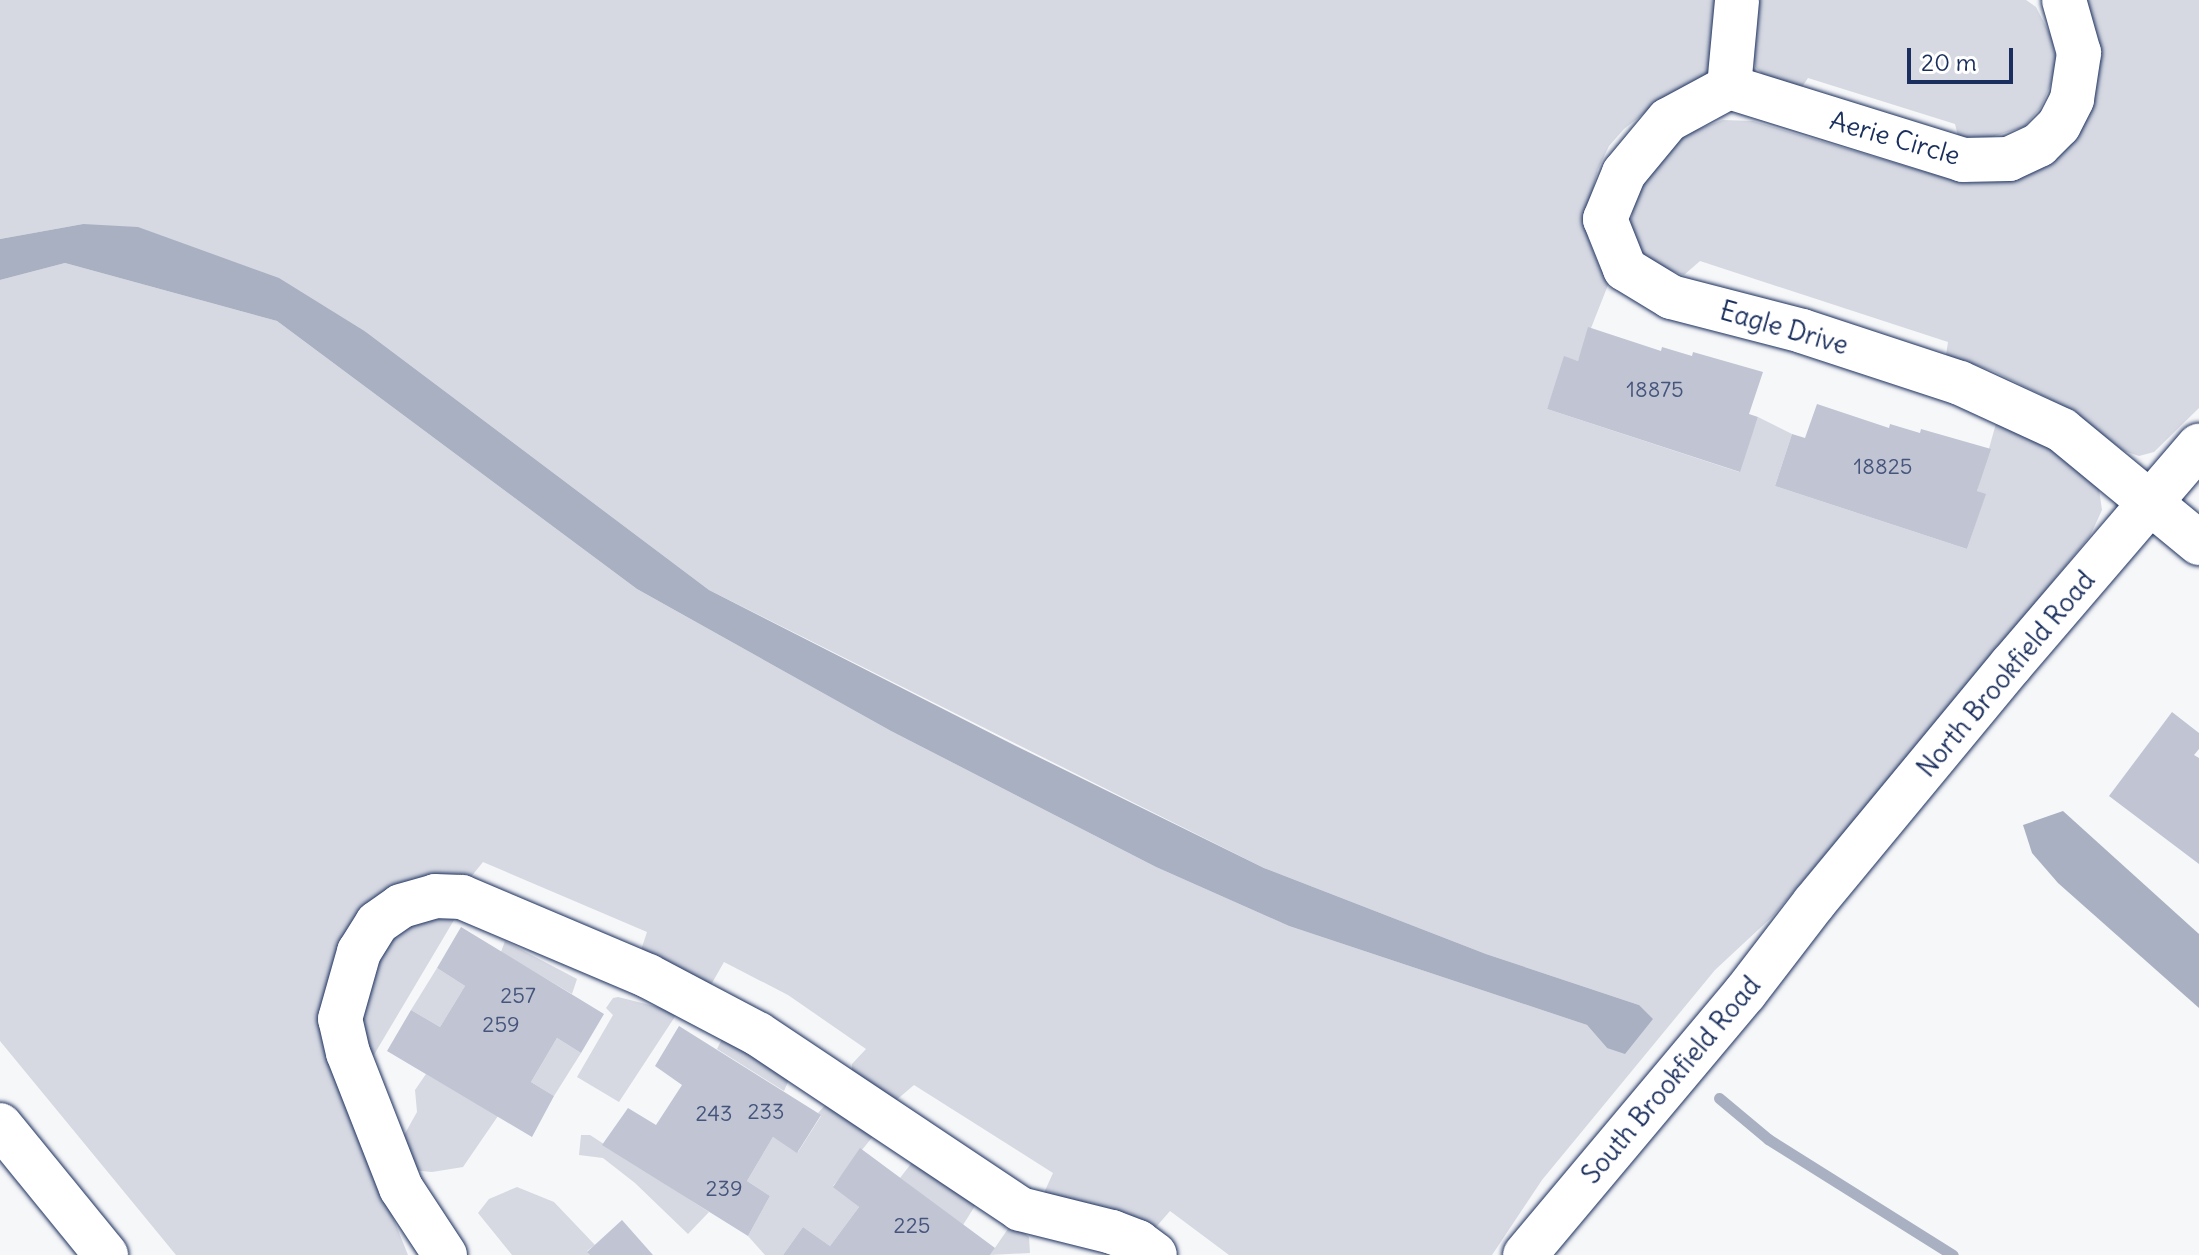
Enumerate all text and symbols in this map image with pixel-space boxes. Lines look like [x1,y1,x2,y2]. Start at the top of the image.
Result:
scale bar [1911,32,2017,82]
text: 20 m [1921,47,1977,77]
street label: Aerie Circle [1826,105,1964,171]
street label: Eagle Drive [1716,295,1852,361]
house number: 18875 [1626,377,1684,403]
house number: 18825 [1854,454,1912,480]
street label: North Brookfield Road [1911,565,2101,783]
street label: South Brookfield Road [1575,970,1767,1190]
house number: 257 [500,983,536,1009]
house number: 259 [482,1012,520,1038]
house number: 233 [747,1099,785,1125]
house number: 243 [696,1101,732,1127]
house number: 239 [705,1176,743,1202]
house number: 225 [894,1213,930,1239]

